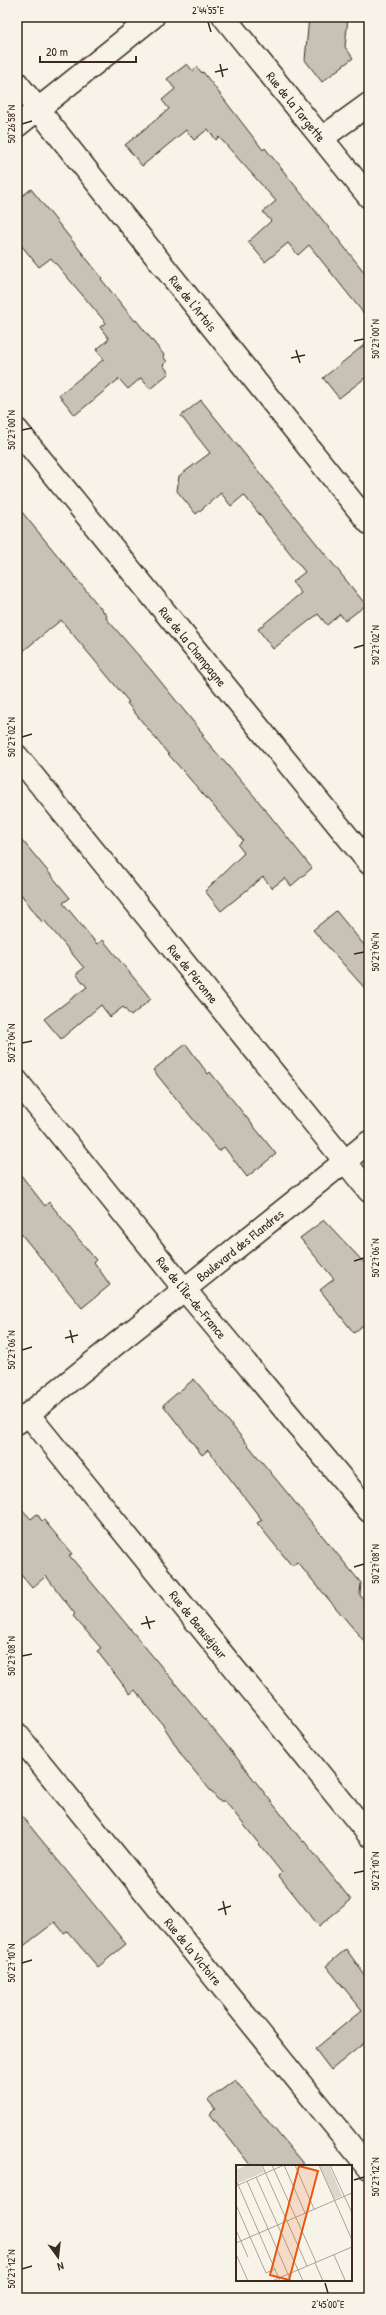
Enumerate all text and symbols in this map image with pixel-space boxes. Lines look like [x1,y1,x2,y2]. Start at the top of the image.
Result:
text: 2°44'55"E [192,4,225,17]
scale bar [40,38,136,64]
text: 20 m [46,43,68,60]
street label: Rue de la Targette [262,68,330,145]
text: 50°26'58"N [5,105,18,143]
street label: Rue de l'Artois [165,271,221,335]
text: 50°27'00"N [369,319,382,359]
text: 50°27'00"N [5,410,18,450]
street label: Rue de la Champagne [155,603,231,690]
text: 50°27'02"N [369,625,382,665]
text: 50°27'02"N [5,717,18,757]
text: 50°27'04"N [369,933,382,971]
street label: Rue de Péronne [164,940,223,1007]
text: 50°27'04"N [5,1024,18,1062]
street label: Boulevard des Flandres [192,1205,287,1286]
text: 50°27'06"N [369,1238,382,1278]
street label: Rue de l'Île-de-France [152,1252,231,1342]
text: 50°27'06"N [5,1330,18,1370]
text: 50°27'08"N [369,1544,382,1584]
street label: Rue de Beauséjour [165,1587,232,1663]
text: 50°27'08"N [5,1636,18,1676]
text: 50°27'10"N [369,1852,382,1890]
street label: Rue de la Victoire [160,1914,226,1989]
text: 50°27'10"N [5,1944,18,1982]
text: 50°27'12"N [369,2158,382,2196]
inset map [236,2165,352,2281]
north arrow [38,2237,78,2277]
text: 50°27'12"N [5,2250,18,2288]
text: N [56,2259,65,2274]
text: 2°45'00"E [311,2298,345,2311]

